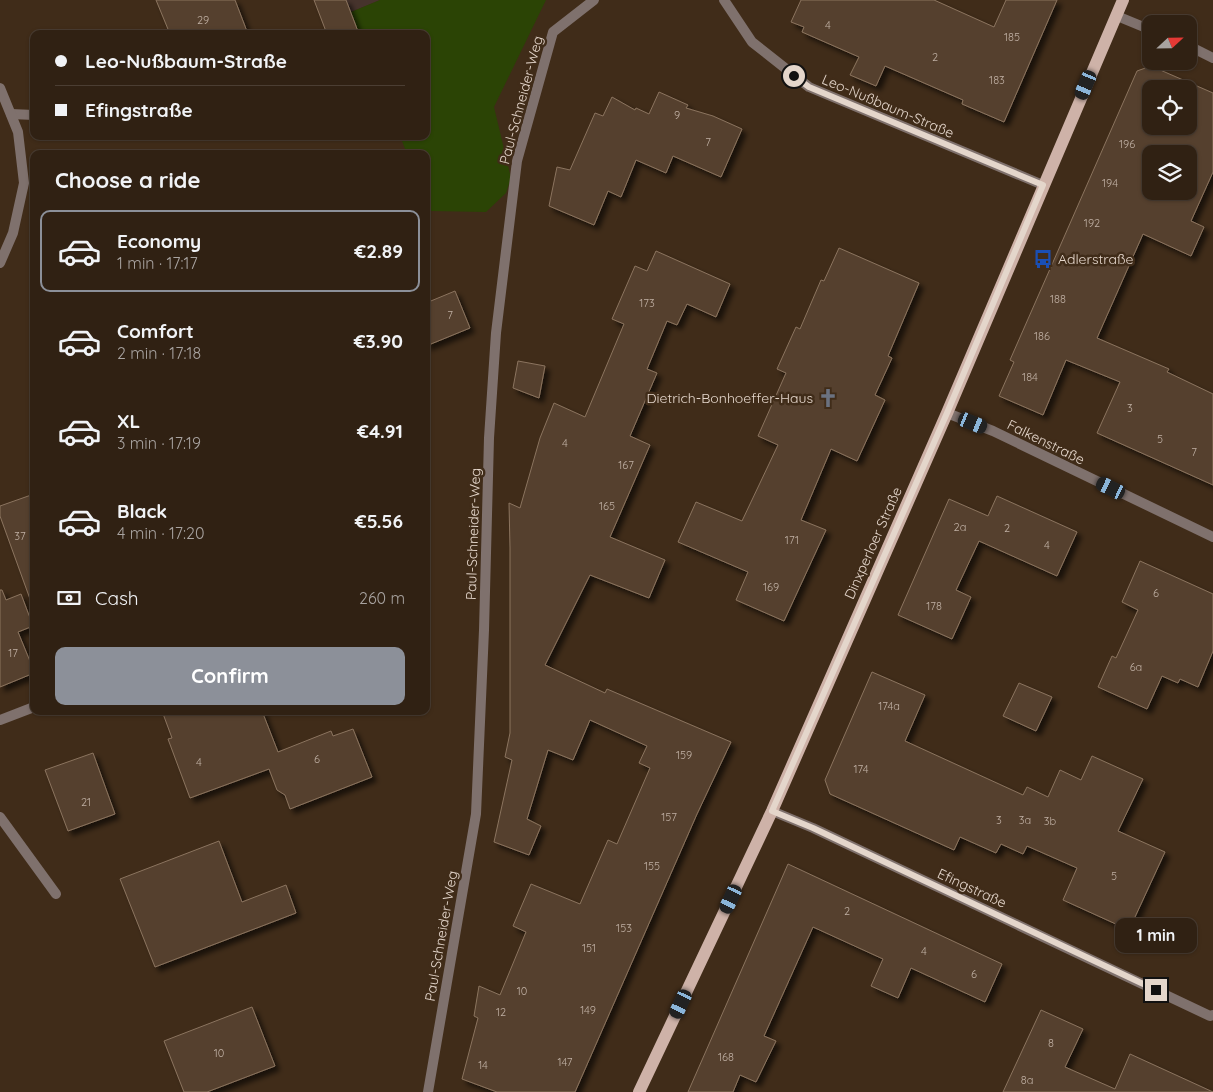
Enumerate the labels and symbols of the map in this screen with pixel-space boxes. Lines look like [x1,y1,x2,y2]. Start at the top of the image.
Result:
house number: 29 [197,13,209,27]
north arrow [1142,15,1198,70]
house number: 4 [825,18,831,32]
house number: 185 [1004,30,1020,44]
street label: Paul-Schneider-Weg [495,34,547,166]
house number: 2 [932,50,938,64]
route start [783,65,805,87]
car [1073,68,1098,102]
street label: Leo-Nußbaum-Straße [819,70,957,142]
house number: 183 [989,73,1005,87]
house number: 9 [674,108,680,122]
house number: 7 [705,135,711,149]
house number: 196 [1119,137,1135,151]
house number: 194 [1102,176,1118,190]
house number: 192 [1084,216,1100,230]
bus stop icon: Adlerstraße [1032,248,1054,270]
place label: Adlerstraße [1058,250,1133,268]
house number: 188 [1050,292,1066,306]
house number: 173 [639,296,655,310]
house number: 7 [447,308,453,322]
house number: 186 [1034,329,1050,343]
house number: 184 [1022,370,1038,384]
church icon: Dietrich-Bonhoeffer-Haus [817,387,839,409]
place label: Dietrich-Bonhoeffer-Haus [646,389,813,407]
house number: 3 [1127,401,1133,415]
car [956,410,989,436]
street label: Falkenstraße [1004,416,1088,469]
house number: 5 [1157,432,1163,446]
house number: 4 [562,436,568,450]
house number: 7 [1191,445,1197,459]
house number: 167 [618,458,634,472]
street label: Paul-Schneider-Weg [462,467,484,601]
car [1094,475,1127,501]
street label: Dinxperloer Straße [840,484,906,602]
house number: 165 [599,499,615,513]
house number: 2a [954,520,966,534]
house number: 2 [1004,521,1010,535]
house number: 37 [14,529,26,543]
house number: 171 [785,533,799,547]
house number: 4 [1044,538,1050,552]
house number: 169 [763,580,779,594]
house number: 6 [1153,586,1159,600]
house number: 178 [926,599,942,613]
house number: 17 [8,646,18,660]
house number: 6a [1130,660,1142,674]
house number: 174a [878,699,900,713]
house number: 159 [676,748,692,762]
house number: 6 [314,752,320,766]
house number: 4 [196,755,202,769]
house number: 174 [853,762,869,776]
house number: 21 [81,795,91,809]
house number: 157 [661,810,677,824]
house number: 3 [996,813,1002,827]
house number: 3a [1019,813,1031,827]
house number: 3b [1044,814,1057,828]
house number: 155 [644,859,660,873]
street label: Efingstraße [935,864,1009,912]
street label: Paul-Schneider-Weg [421,869,461,1003]
house number: 5 [1111,869,1117,883]
car [717,882,744,916]
house number: 2 [844,904,850,918]
callout: 1 min [1115,918,1197,952]
house number: 153 [616,921,632,935]
house number: 151 [582,941,596,955]
house number: 4 [921,944,927,958]
house number: 6 [971,967,977,981]
route end [1145,979,1167,1001]
house number: 10 [517,984,527,998]
car [667,987,694,1021]
house number: 149 [580,1003,596,1017]
house number: 12 [496,1005,506,1019]
house number: 8 [1048,1036,1054,1050]
house number: 10 [214,1046,224,1060]
house number: 168 [718,1050,734,1064]
house number: 147 [557,1055,573,1069]
house number: 14 [478,1058,488,1072]
house number: 8a [1021,1073,1033,1087]

